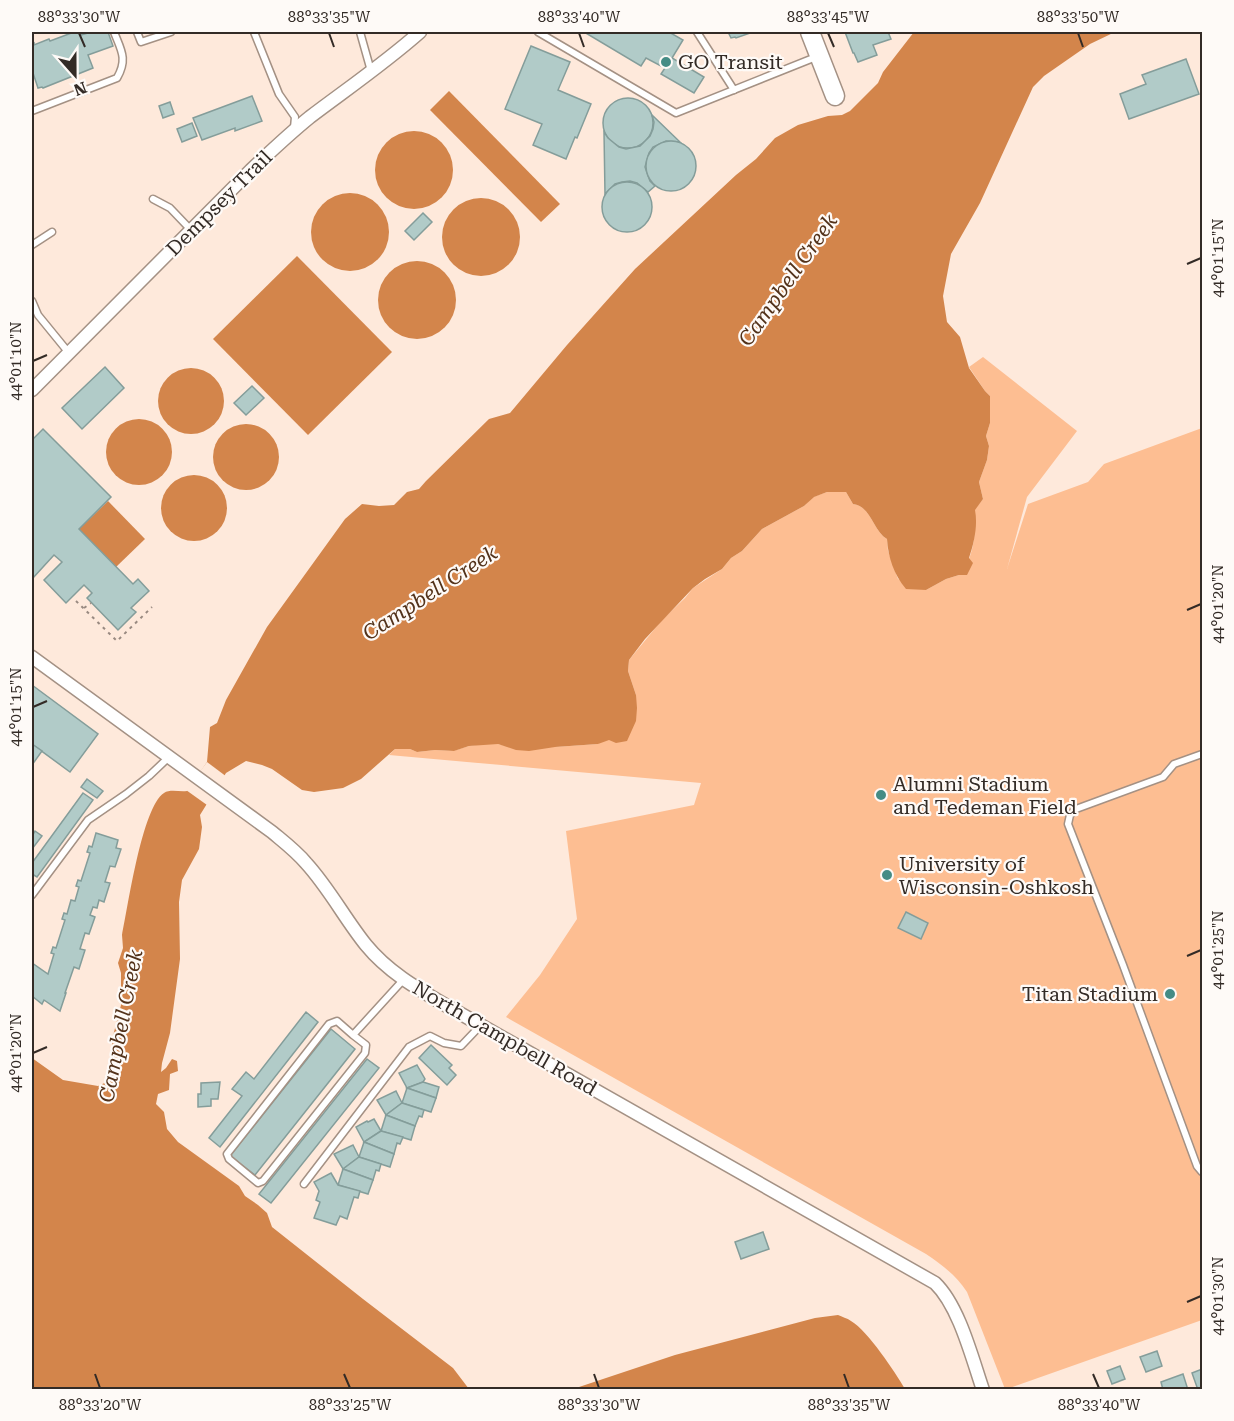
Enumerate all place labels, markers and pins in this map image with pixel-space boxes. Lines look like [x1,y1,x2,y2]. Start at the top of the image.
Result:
place label: GO Transit [678,50,783,74]
marker: GO Transit [659,55,673,69]
place label: Alumni Stadium and Tedeman Field [893,772,1077,819]
marker: Alumni Stadium and Tedeman Field [874,788,888,802]
place label: University of Wisconsin-Oshkosh [899,852,1094,899]
marker: University of Wisconsin-Oshkosh [880,868,894,882]
place label: Titan Stadium [1022,982,1158,1006]
marker: Titan Stadium [1163,987,1177,1001]

